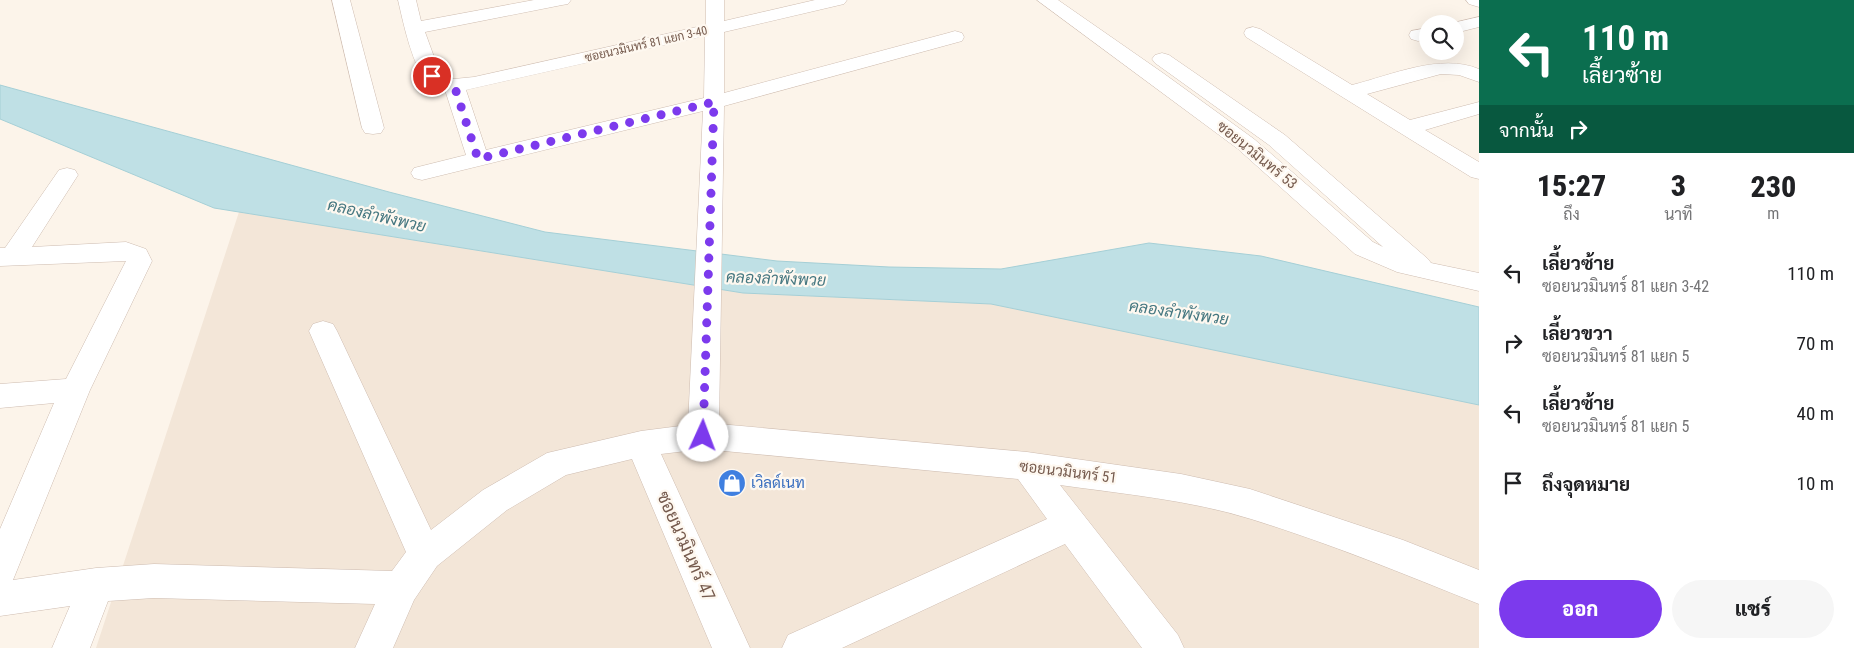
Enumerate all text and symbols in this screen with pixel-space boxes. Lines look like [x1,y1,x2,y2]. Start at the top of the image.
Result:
map controls [1419,15,1464,60]
button: search [1419,15,1464,60]
text: 110 m [1582,18,1669,59]
icon: left [1499,20,1564,85]
street label: ซอยนวมินทร์ 81 แยก 3-40 [583,22,709,65]
pin [411,55,453,97]
icon: arrive [418,62,446,90]
text: เลี้ยวซ้าย [1582,63,1662,88]
icon: right [1564,115,1592,143]
street label: ซอยนวมินทร์ 53 [1213,116,1301,193]
text: จากนั้น [1499,119,1554,142]
text: 15:27 [1537,168,1606,203]
text: 3 [1671,168,1686,203]
text: 230 [1750,169,1796,204]
water label: คลองลำพังพวย [326,194,428,236]
text: m [1767,204,1779,223]
text: ถึง [1563,205,1580,224]
text: นาที [1664,205,1693,224]
text: เลี้ยวซ้าย [1542,252,1614,275]
icon: left [1499,259,1527,287]
text: 110 m [1787,262,1834,285]
water label: คลองลำพังพวย [726,266,826,290]
text: ซอยนวมินทร์ 81 แยก 3-42 [1542,277,1709,296]
water label: คลองลำพังพวย [1128,295,1230,329]
text: เลี้ยวขวา [1542,322,1613,345]
icon: right [1499,329,1527,357]
text: 70 m [1797,332,1834,355]
text: ซอยนวมินทร์ 81 แยก 5 [1542,347,1689,366]
text: เลี้ยวซ้าย [1542,392,1614,415]
icon: left [1499,399,1527,427]
text: 40 m [1797,402,1834,425]
position arrow [676,409,728,461]
text: ซอยนวมินทร์ 81 แยก 5 [1542,417,1689,436]
street label: ซอยนวมินทร์ 51 [1018,456,1118,487]
shop icon: เวิลด์เนท [717,468,747,498]
icon: arrive [1499,469,1527,497]
text: 10 m [1797,472,1834,495]
place label: เวิลด์เนท [751,473,805,492]
text: ถึงจุดหมาย [1542,473,1630,496]
street label: ซอยนวมินทร์ 47 [653,487,722,604]
button: ออก [1499,580,1662,638]
button: แชร์ [1672,580,1834,638]

